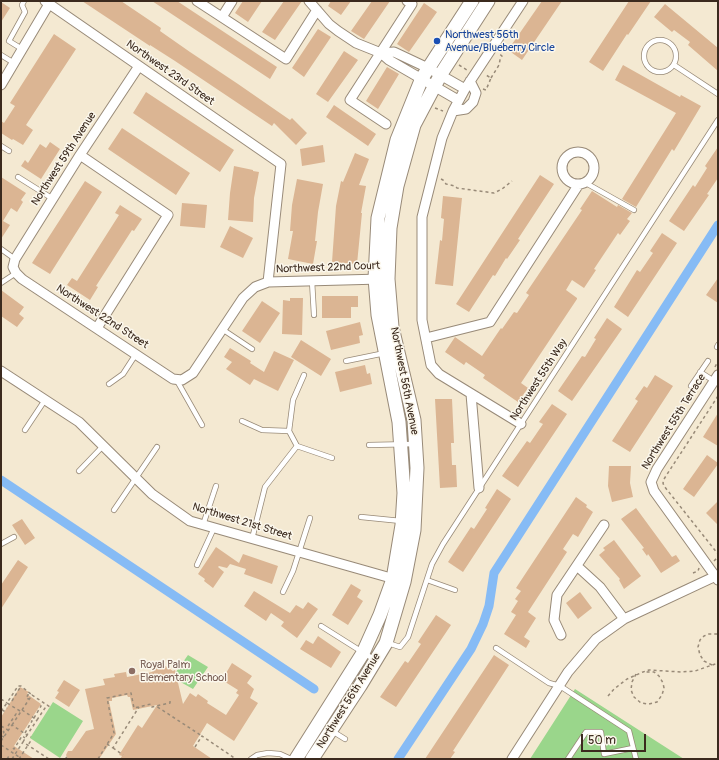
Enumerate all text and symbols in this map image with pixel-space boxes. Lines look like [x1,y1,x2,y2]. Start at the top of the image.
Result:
place label: Northwest 56th Avenue/Blueberry Circle [445,28,555,54]
marker: Northwest 56th Avenue/Blueberry Circle [432,36,442,46]
street label: Northwest 23rd Street [123,38,217,108]
street label: Northwest 59th Avenue [29,110,99,208]
street label: Northwest 22nd Court [276,260,380,276]
street label: Northwest 22nd Street [53,282,151,352]
street label: Northwest 56th Avenue [387,326,421,436]
street label: Northwest 55th Way [508,337,570,423]
street label: Northwest 55th Terrace [639,372,709,472]
street label: Northwest 21st Street [191,501,293,543]
street label: Northwest 56th Avenue [314,651,384,751]
place label: Royal Palm Elementary School [140,658,227,684]
marker: Royal Palm Elementary School [127,666,137,676]
scale bar [583,726,648,752]
text: 50 m [588,733,616,748]

